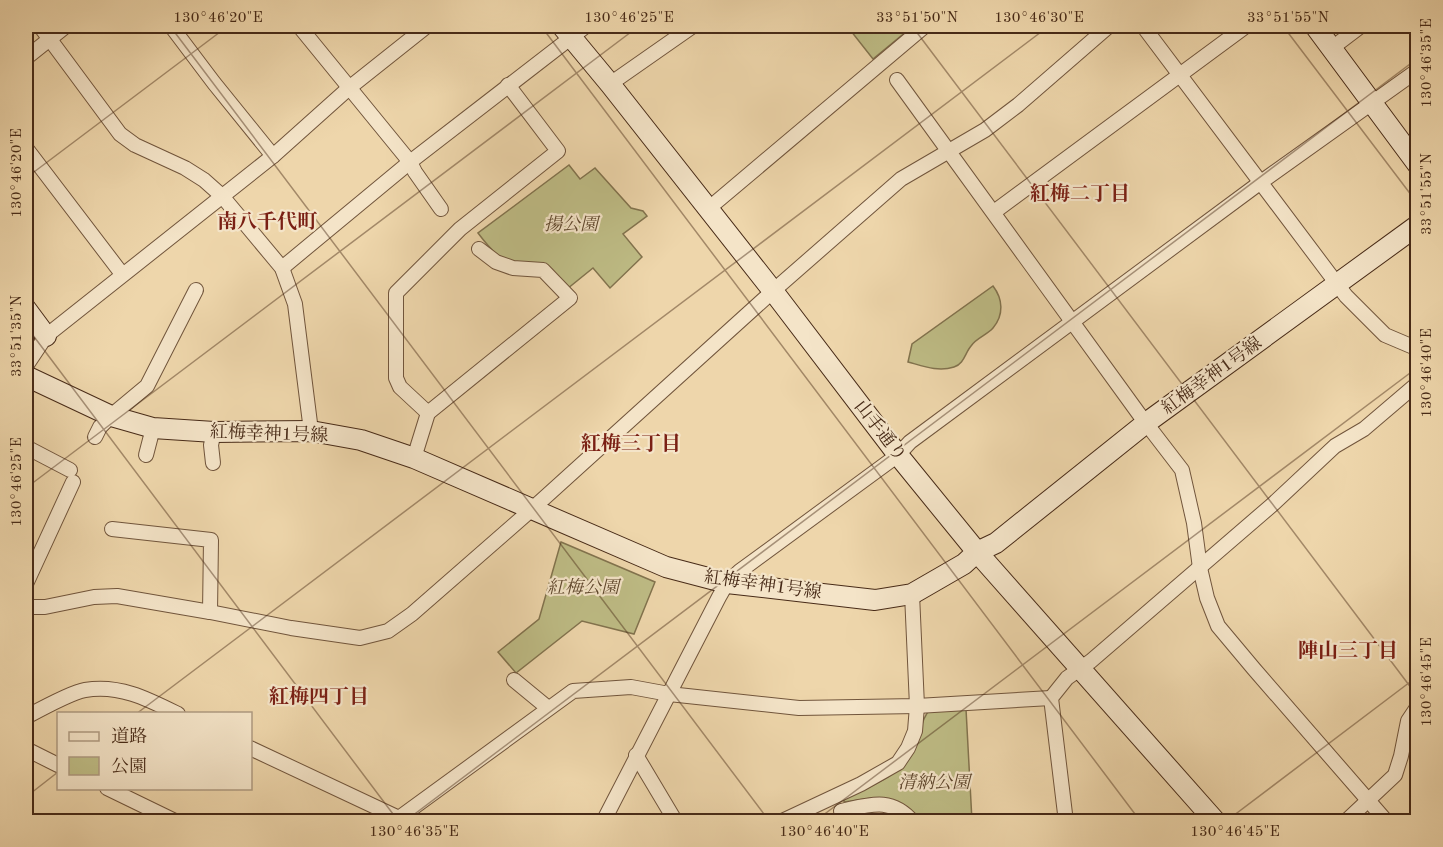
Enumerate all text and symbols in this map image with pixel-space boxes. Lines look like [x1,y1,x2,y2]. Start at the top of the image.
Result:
text: 130°46'20"E [173,11,263,26]
text: 130°46'25"E [584,11,674,26]
text: 33°51'50"N [876,11,958,26]
text: 130°46'30"E [994,11,1084,26]
text: 33°51'55"N [1247,11,1329,26]
text: 130°46'35"E [1420,18,1435,108]
text: 130°46'20"E [10,128,25,218]
text: 33°51'55"N [1420,153,1435,235]
district label: 紅梅二丁目 [1030,183,1130,205]
district label: 南八千代町 [217,211,318,233]
park label: 揚公園 [544,214,601,234]
text: 33°51'35"N [10,295,25,377]
text: 130°46'40"E [1420,328,1435,418]
street label: 紅梅幸神1号線 [1158,332,1265,418]
street label: 山手通り [851,396,911,465]
street label: 紅梅幸神1号線 [209,421,329,445]
district label: 紅梅三丁目 [581,433,681,455]
text: 130°46'25"E [10,437,25,527]
street label: 紅梅幸神1号線 [703,566,823,602]
park label: 紅梅公園 [547,577,622,597]
text: 130°46'45"E [1420,637,1435,727]
district label: 陣山三丁目 [1298,640,1398,662]
district label: 紅梅四丁目 [269,686,369,708]
legend [57,712,252,790]
text: 道路 [111,726,147,746]
text: 公園 [111,757,147,776]
park label: 清納公園 [898,772,973,792]
text: 130°46'35"E [369,825,459,840]
text: 130°46'40"E [779,825,869,840]
text: 130°46'45"E [1190,825,1280,840]

